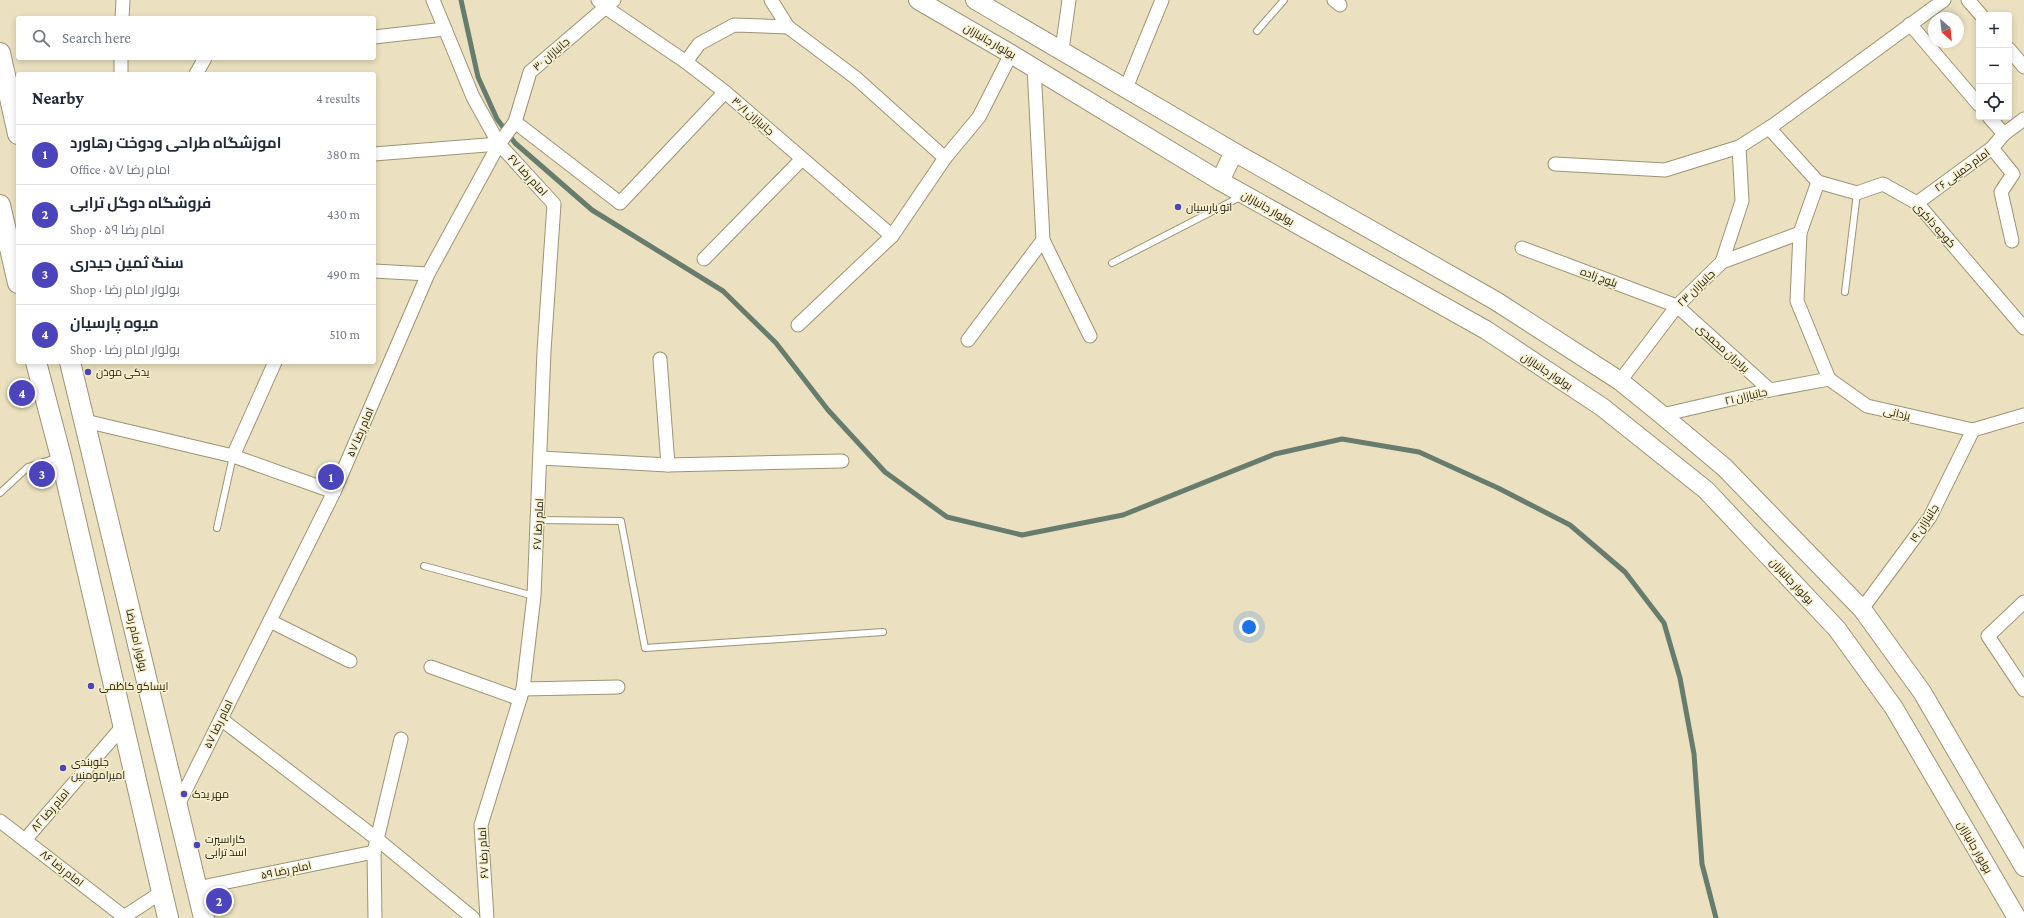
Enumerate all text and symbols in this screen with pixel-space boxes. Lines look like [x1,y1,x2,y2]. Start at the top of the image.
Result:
north arrow [1928,12,1964,48]
map controls [1976,12,2012,120]
button: + [1976,12,2012,48]
search box [16,16,376,60]
street label: بولوار جانبازان [961,21,1018,62]
icon: search [30,27,52,49]
text: Search here [62,30,131,46]
street label: جانبازان ۳۰ [530,35,572,74]
button: − [1976,48,2012,84]
button: locate [1976,84,2012,120]
text: Nearby [32,89,84,108]
text: 4 results [316,91,360,106]
street label: جانبازان ۳۰/۱ [729,95,776,138]
text: اموزشگاه طراحی ودوخت رهاورد [70,135,281,151]
street label: امام خمینی ۲۶ [1932,146,1993,196]
text: 1 [43,147,47,162]
text: 380 m [327,147,360,162]
street label: امام رضا ۶۷ [505,152,550,199]
text: Office · امام رضا ۵۷ [70,162,170,177]
street label: بولوار جانبازان [1239,189,1297,228]
text: فروشگاه دوگل ترابی [70,195,211,211]
street label: کوچه ذاکری [1911,200,1958,251]
place label: اتو پارسیان [1186,201,1232,214]
marker: اتو پارسیان [1173,202,1183,212]
text: 2 [42,207,48,222]
text: 430 m [327,207,360,222]
text: Shop · امام رضا ۵۹ [70,222,165,237]
text: سنگ ثمین حیدری [70,255,184,271]
street label: بلوچ زاده [1578,265,1619,291]
text: 3 [42,267,48,282]
text: 490 m [327,267,360,282]
street label: جانبازان ۲۳ [1675,267,1718,309]
text: Shop · بولوار امام رضا [70,282,180,297]
text: میوه پارسیان [70,315,159,331]
street label: برادران محمدی [1694,321,1752,376]
text: 4 [41,327,49,342]
text: 510 m [329,327,360,342]
text: Shop · بولوار امام رضا [70,342,180,357]
street label: بولوار جانبازان [1519,350,1575,393]
place label: یدکی موذن [96,366,150,379]
marker: یدکی موذن [83,367,93,377]
pin: 4 [9,378,35,408]
street label: جانبازان ۲۱ [1724,385,1769,408]
street label: یزدانی [1882,404,1912,423]
street label: امام رضا ۵۷ [344,406,378,459]
pin: 3 [29,459,55,489]
pin: 1 [318,462,344,492]
street label: امام رضا ۶۷ [531,498,547,550]
street label: جانبازان ۱۹ [1907,502,1942,545]
street label: بولوار جانبازان [1767,555,1816,607]
street label: بولوار امام رضا [122,607,150,673]
your location [1239,617,1259,637]
place label: ایساکو کاظمی [99,680,168,693]
marker: ایساکو کاظمی [86,681,96,691]
street label: امام رضا ۵۷ [201,698,237,751]
place label: جلوبندی امیرامومنین [71,756,125,782]
marker: جلوبندی امیرامومنین [58,763,68,773]
street label: امام رضا ۸۲ [28,786,73,835]
place label: مهر یدک [192,788,229,801]
marker: مهر یدک [179,789,189,799]
street label: بولوار جانبازان [1954,819,1995,876]
street label: امام رضا ۶۷ [476,827,492,879]
place label: کاراسپرت اسد ترابی [205,833,247,859]
marker: کاراسپرت اسد ترابی [192,840,202,850]
street label: امام رضا ۸۶ [37,847,86,890]
street label: امام رضا ۵۹ [260,859,313,883]
pin: 2 [206,886,232,916]

